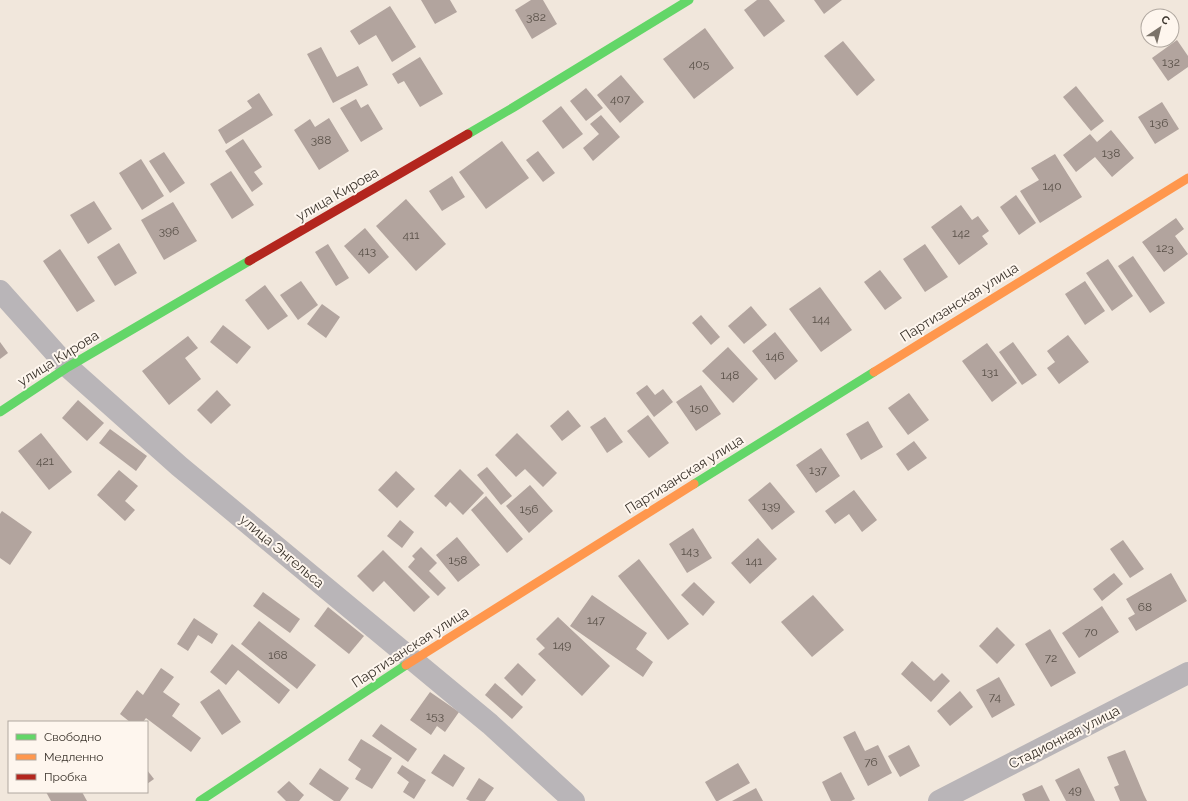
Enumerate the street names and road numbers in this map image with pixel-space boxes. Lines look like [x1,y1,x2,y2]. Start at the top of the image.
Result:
street label: улица Кирова [293,164,381,224]
street label: Партизанская улица [897,259,1021,345]
street label: улица Кирова [15,327,101,389]
street label: Партизанская улица [622,431,746,517]
street label: улица Энгельса [237,511,327,591]
street label: Партизанская улица [349,603,471,691]
street label: Стадионная улица [1006,702,1122,772]

